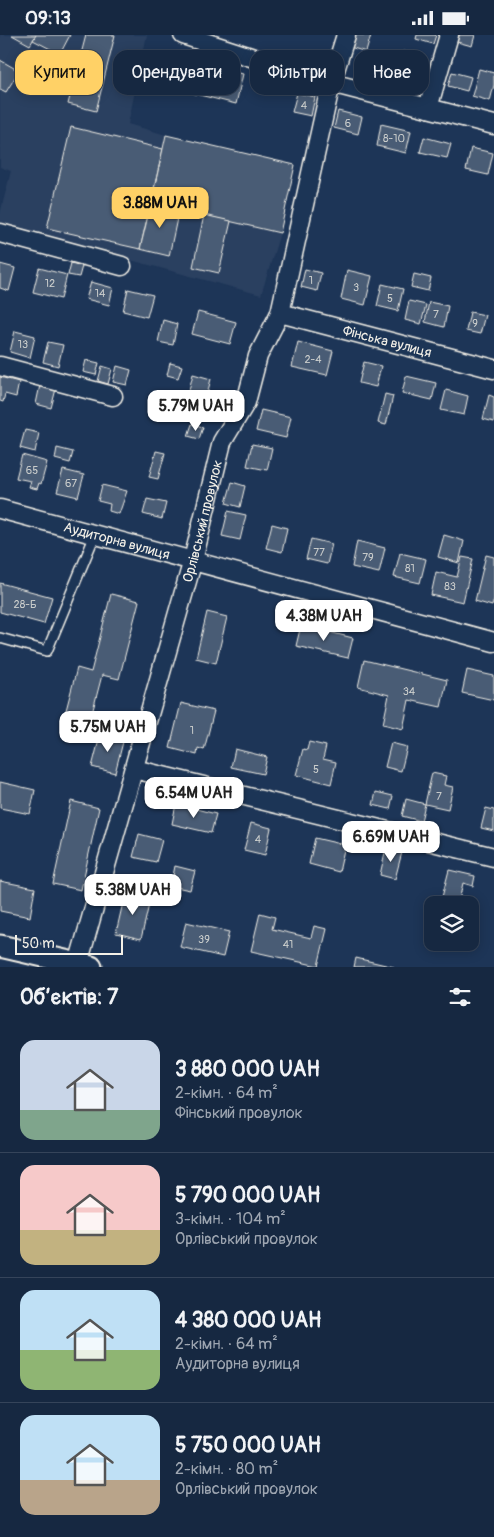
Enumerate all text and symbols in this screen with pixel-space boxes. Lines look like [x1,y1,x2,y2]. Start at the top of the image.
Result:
text: 09:13 [25,6,71,30]
chip: Купити [15,50,103,95]
chip: Орендувати [113,50,240,95]
chip: Фільтри [250,50,344,95]
chip: Нове [354,50,429,95]
house number: 4 [301,99,308,112]
house number: 6 [345,117,351,130]
house number: 8-10 [383,132,405,145]
pin: 3.88M UAH [103,187,217,229]
text: 3.88M UAH [123,193,197,213]
house number: 1 [309,274,313,287]
house number: 12 [45,277,55,290]
house number: 3 [353,281,359,294]
house number: 14 [95,287,106,300]
house number: 5 [387,292,393,305]
house number: 7 [433,308,439,321]
house number: 9 [472,317,478,330]
street label: Фінська вулиця [341,322,433,361]
house number: 13 [18,338,28,351]
house number: 2-4 [304,353,322,366]
pin: 5.79M UAH [139,389,253,432]
text: 5.79M UAH [159,396,233,416]
street label: Орлівський провулок [179,458,226,584]
house number: 65 [26,464,38,477]
house number: 67 [65,477,77,490]
street label: Аудиторна вулиця [62,519,172,563]
house number: 77 [313,546,325,559]
house number: 79 [362,551,374,564]
house number: 81 [405,562,415,575]
house number: 83 [444,580,456,593]
house number: 28-Б [14,598,36,611]
pin: 4.38M UAH [267,599,381,642]
text: 4.38M UAH [286,606,362,626]
house number: 34 [403,685,416,698]
pin: 5.75M UAH [51,711,165,753]
text: 5.75M UAH [70,717,146,737]
house number: 1 [190,724,194,737]
house number: 5 [313,763,319,776]
pin: 6.54M UAH [137,777,251,819]
text: 6.54M UAH [156,783,232,803]
house number: 7 [436,790,442,803]
pin: 6.69M UAH [334,821,448,863]
text: 6.69M UAH [353,827,429,847]
house number: 4 [255,833,262,846]
pin: 5.38M UAH [76,873,190,916]
text: 5.38M UAH [95,880,171,900]
map controls [424,896,479,951]
button: layers [424,896,479,951]
scale bar [15,932,122,955]
house number: 39 [198,933,210,946]
text: 50 m [22,935,55,952]
house number: 41 [283,938,293,951]
icon: filters [446,983,474,1011]
text: Об’єктів: 7 [20,984,118,1011]
text: 3 880 000 UAH [175,1056,320,1083]
icon: home [60,1060,120,1120]
text: 2-кімн. · 64 m² [175,1083,278,1103]
text: Фінський провулок [175,1103,303,1123]
text: 5 790 000 UAH [175,1182,320,1209]
icon: home [60,1185,120,1245]
text: 3-кімн. · 104 m² [175,1209,286,1229]
text: Орлівський провулок [175,1229,318,1249]
text: 4 380 000 UAH [175,1307,321,1334]
icon: home [60,1310,120,1370]
text: 2-кімн. · 64 m² [175,1334,278,1354]
text: Аудиторна вулиця [175,1354,300,1374]
text: 5 750 000 UAH [175,1432,321,1459]
icon: home [60,1435,120,1495]
text: 2-кімн. · 80 m² [175,1459,278,1479]
text: Орлівський провулок [175,1479,318,1499]

